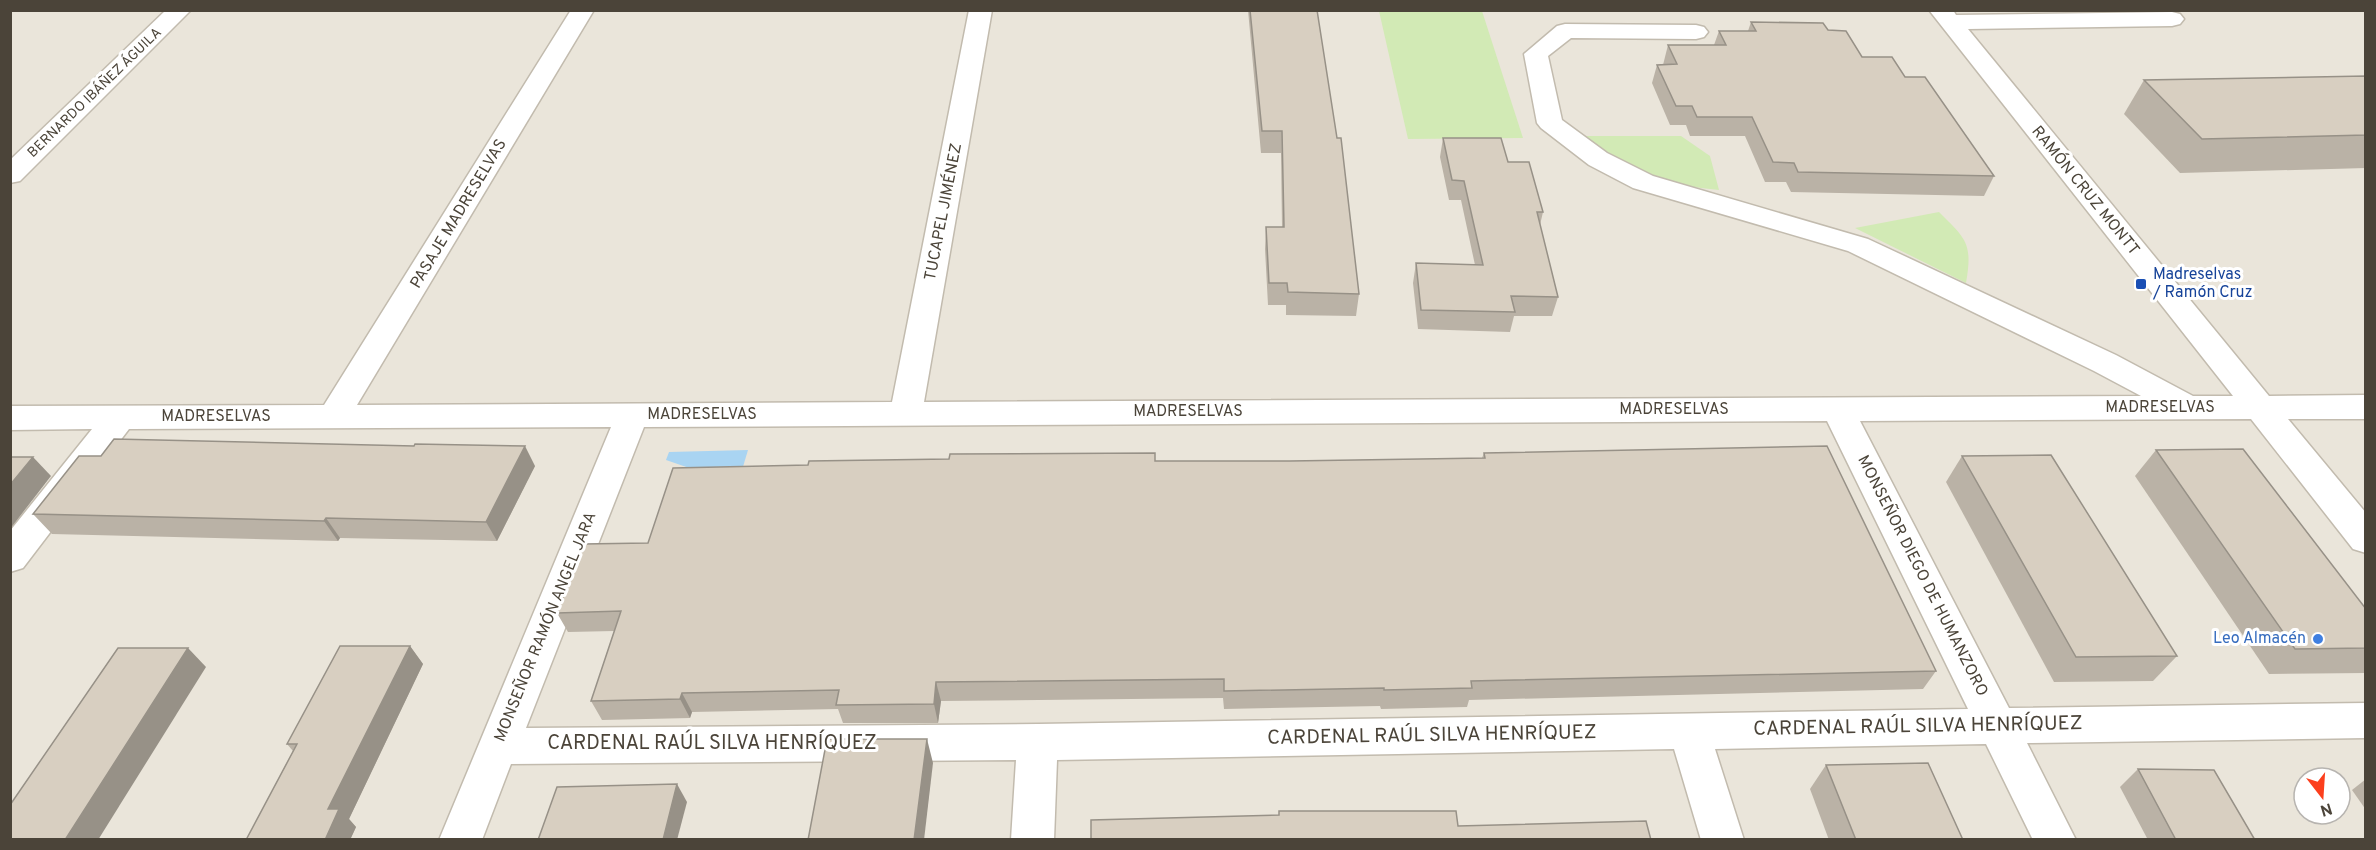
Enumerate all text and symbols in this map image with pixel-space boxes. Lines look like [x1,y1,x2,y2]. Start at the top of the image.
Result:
street label: BERNARDO IBÁÑEZ ÁGUILA [24,24,165,161]
street label: RAMÓN CRUZ MONTT [2027,121,2145,260]
street label: PASAJE MADRESELVAS [406,136,512,292]
street label: TUCAPEL JIMÉNEZ [919,141,967,282]
place label: Madreselvas / Ramón Cruz [2152,265,2253,303]
marker: Madreselvas / Ramón Cruz [2134,277,2148,291]
street label: MADRESELVAS [2105,398,2215,418]
street label: MADRESELVAS [1619,400,1729,420]
street label: MADRESELVAS [1133,402,1243,422]
street label: MADRESELVAS [647,405,757,425]
street label: MADRESELVAS [161,407,271,427]
street label: MONSEÑOR DIEGO DE HUMANZORO [1852,451,1994,700]
street label: MONSEÑOR RAMÓN ANGEL JARA [488,508,601,745]
place label: Leo Almacén [2213,629,2306,649]
marker: Leo Almacén [2311,632,2325,646]
street label: CARDENAL RAÚL SILVA HENRÍQUEZ [1753,709,2083,743]
street label: CARDENAL RAÚL SILVA HENRÍQUEZ [1267,718,1597,752]
street label: CARDENAL RAÚL SILVA HENRÍQUEZ [547,729,877,757]
north arrow [2292,766,2352,826]
text: N [2317,797,2334,820]

